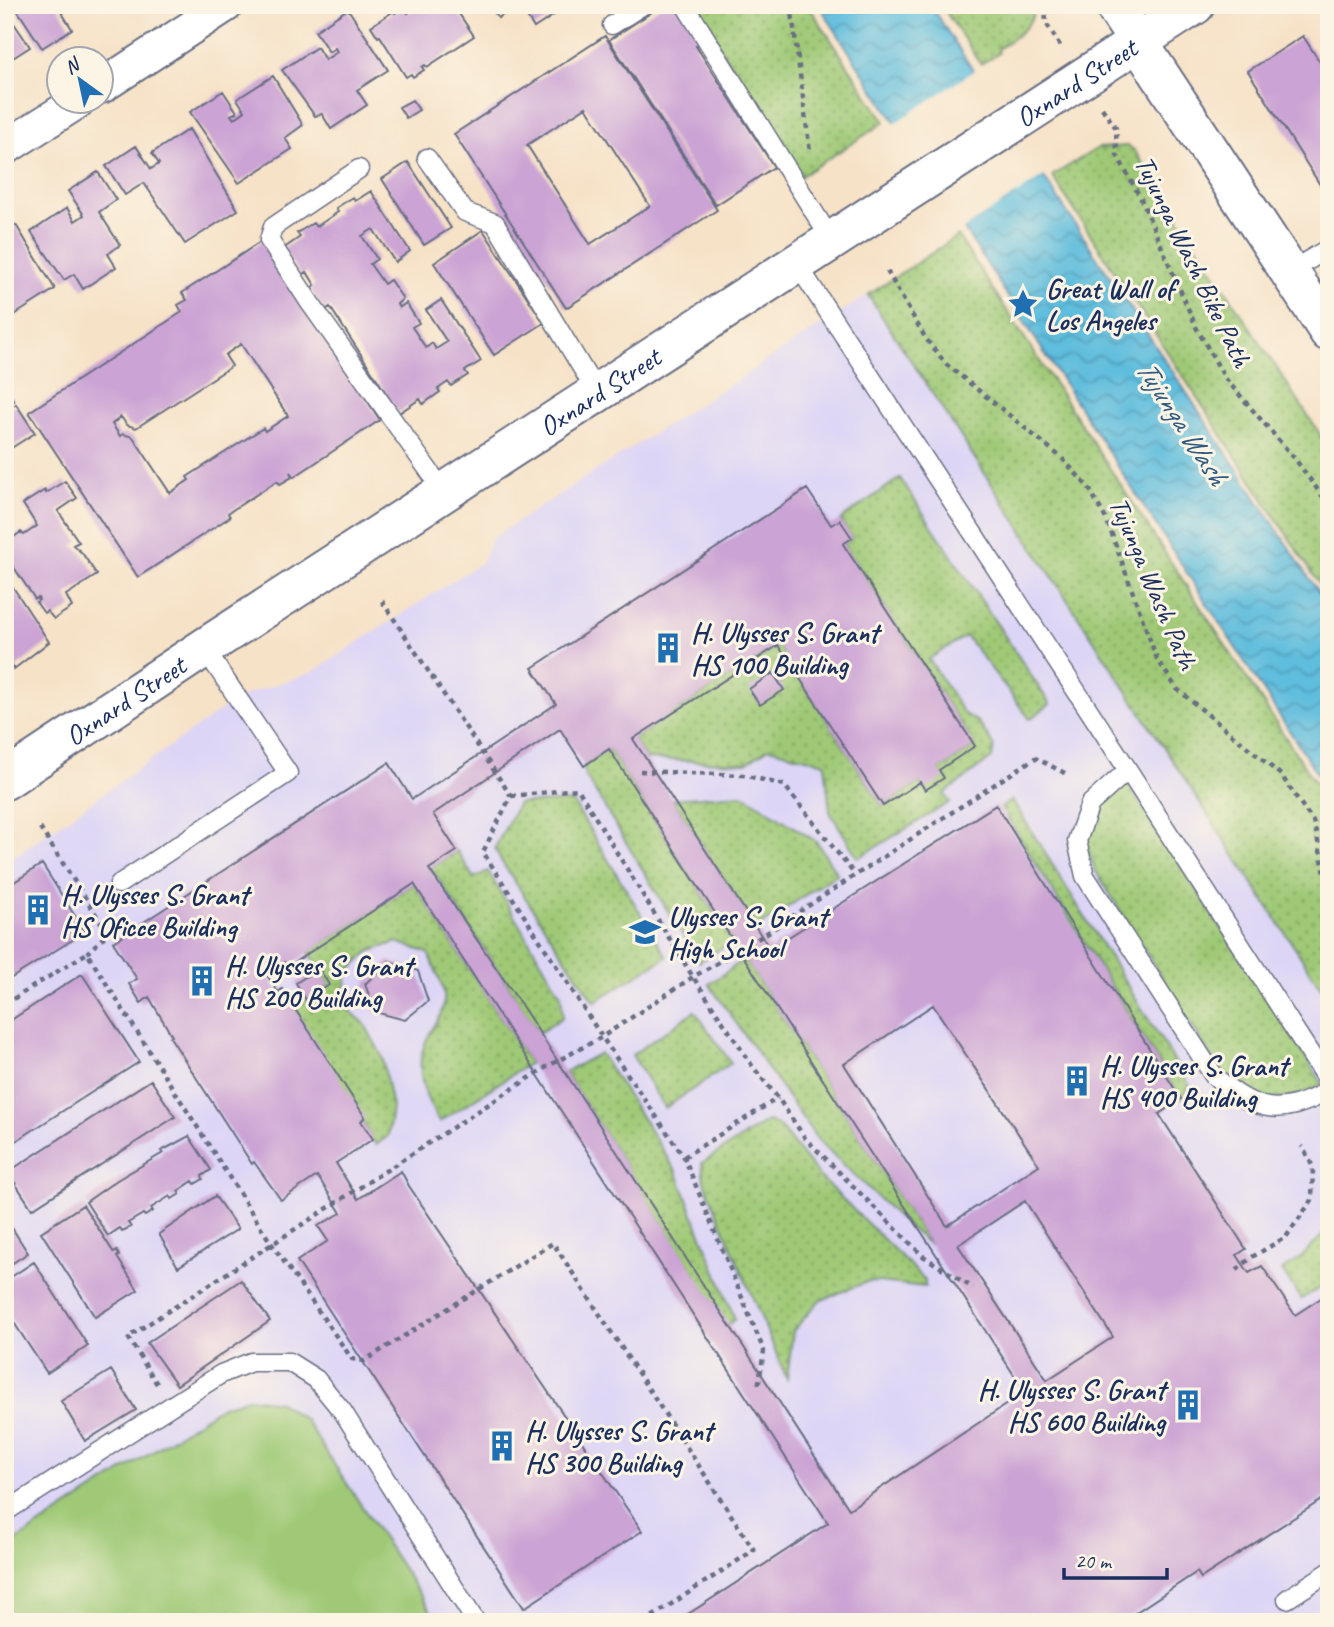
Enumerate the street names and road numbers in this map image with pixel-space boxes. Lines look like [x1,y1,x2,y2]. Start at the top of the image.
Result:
street label: Oxnard Street [1009,29,1146,135]
street label: Tujunga Wash Bike Path [1127,150,1261,374]
street label: Oxnard Street [532,338,669,444]
street label: Tujunga Wash Path [1101,492,1206,677]
street label: Oxnard Street [58,647,195,753]

